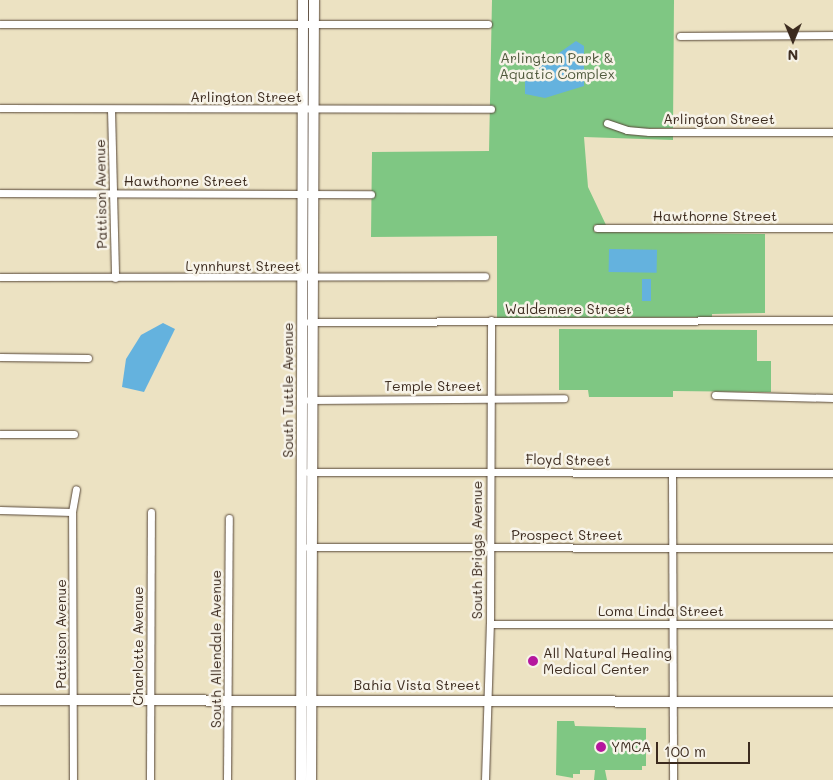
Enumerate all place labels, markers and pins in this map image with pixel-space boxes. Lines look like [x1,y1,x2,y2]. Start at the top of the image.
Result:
place label: All Natural Healing Medical Center [543,645,672,678]
marker: All Natural Healing Medical Center [527,655,539,667]
place label: YMCA [611,739,651,755]
marker: YMCA [595,741,607,753]

